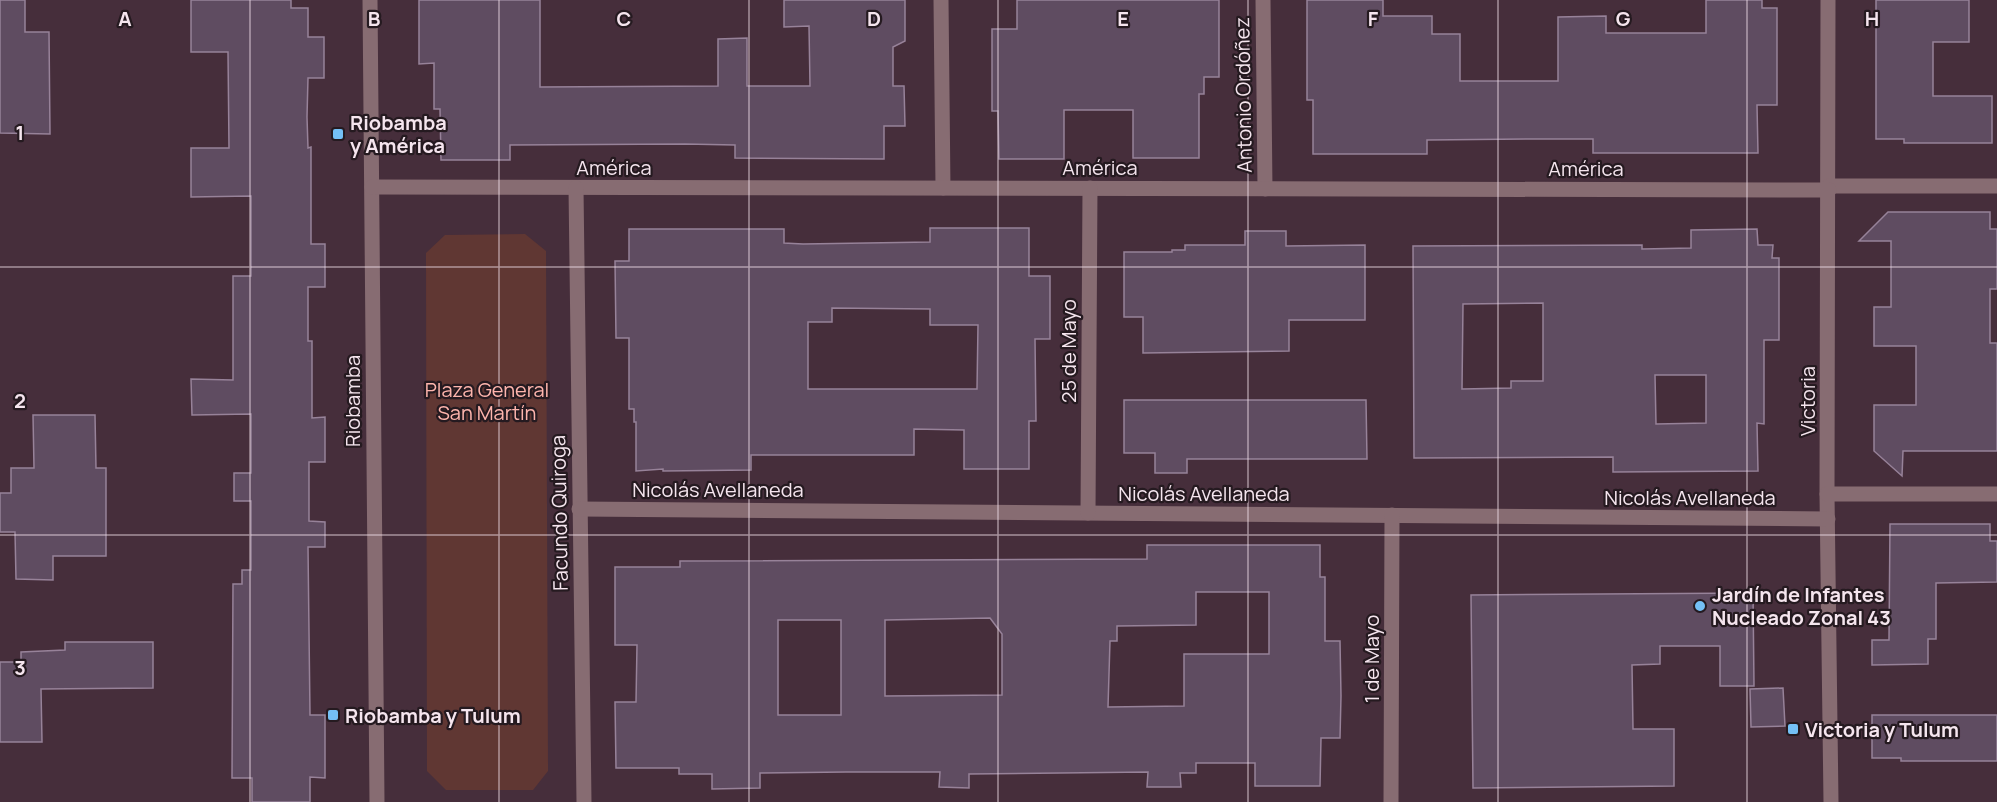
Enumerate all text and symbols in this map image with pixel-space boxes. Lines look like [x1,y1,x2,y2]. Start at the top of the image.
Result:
text: A [118,5,132,32]
text: B [368,5,381,32]
text: C [617,5,631,32]
text: D [867,5,881,32]
text: E [1117,5,1129,32]
text: F [1368,5,1379,32]
text: G [1616,5,1631,32]
text: H [1865,5,1879,32]
street label: Antonio Ordóñez [1228,17,1258,173]
place label: Riobamba y América [350,109,447,159]
text: 1 [16,119,24,146]
marker: Riobamba y América [331,127,345,141]
street label: América [576,154,652,181]
street label: América [1062,154,1138,181]
street label: América [1548,155,1624,182]
street label: 25 de Mayo [1055,299,1082,403]
street label: Riobamba [339,355,366,447]
street label: Victoria [1794,366,1821,436]
park label: Plaza General San Martín [425,376,549,426]
text: 2 [14,387,26,414]
street label: Facundo Quiroga [544,435,574,591]
street label: Nicolás Avellaneda [632,476,804,503]
street label: Nicolás Avellaneda [1118,480,1290,507]
street label: Nicolás Avellaneda [1604,484,1776,511]
place label: Jardín de Infantes Nucleado Zonal 43 [1712,581,1891,631]
marker: Jardín de Infantes Nucleado Zonal 43 [1693,599,1707,613]
street label: 1 de Mayo [1358,615,1385,703]
text: 3 [14,654,26,681]
place label: Riobamba y Tulum [345,702,521,729]
marker: Riobamba y Tulum [326,708,340,722]
place label: Victoria y Tulum [1805,716,1959,743]
marker: Victoria y Tulum [1786,722,1800,736]

